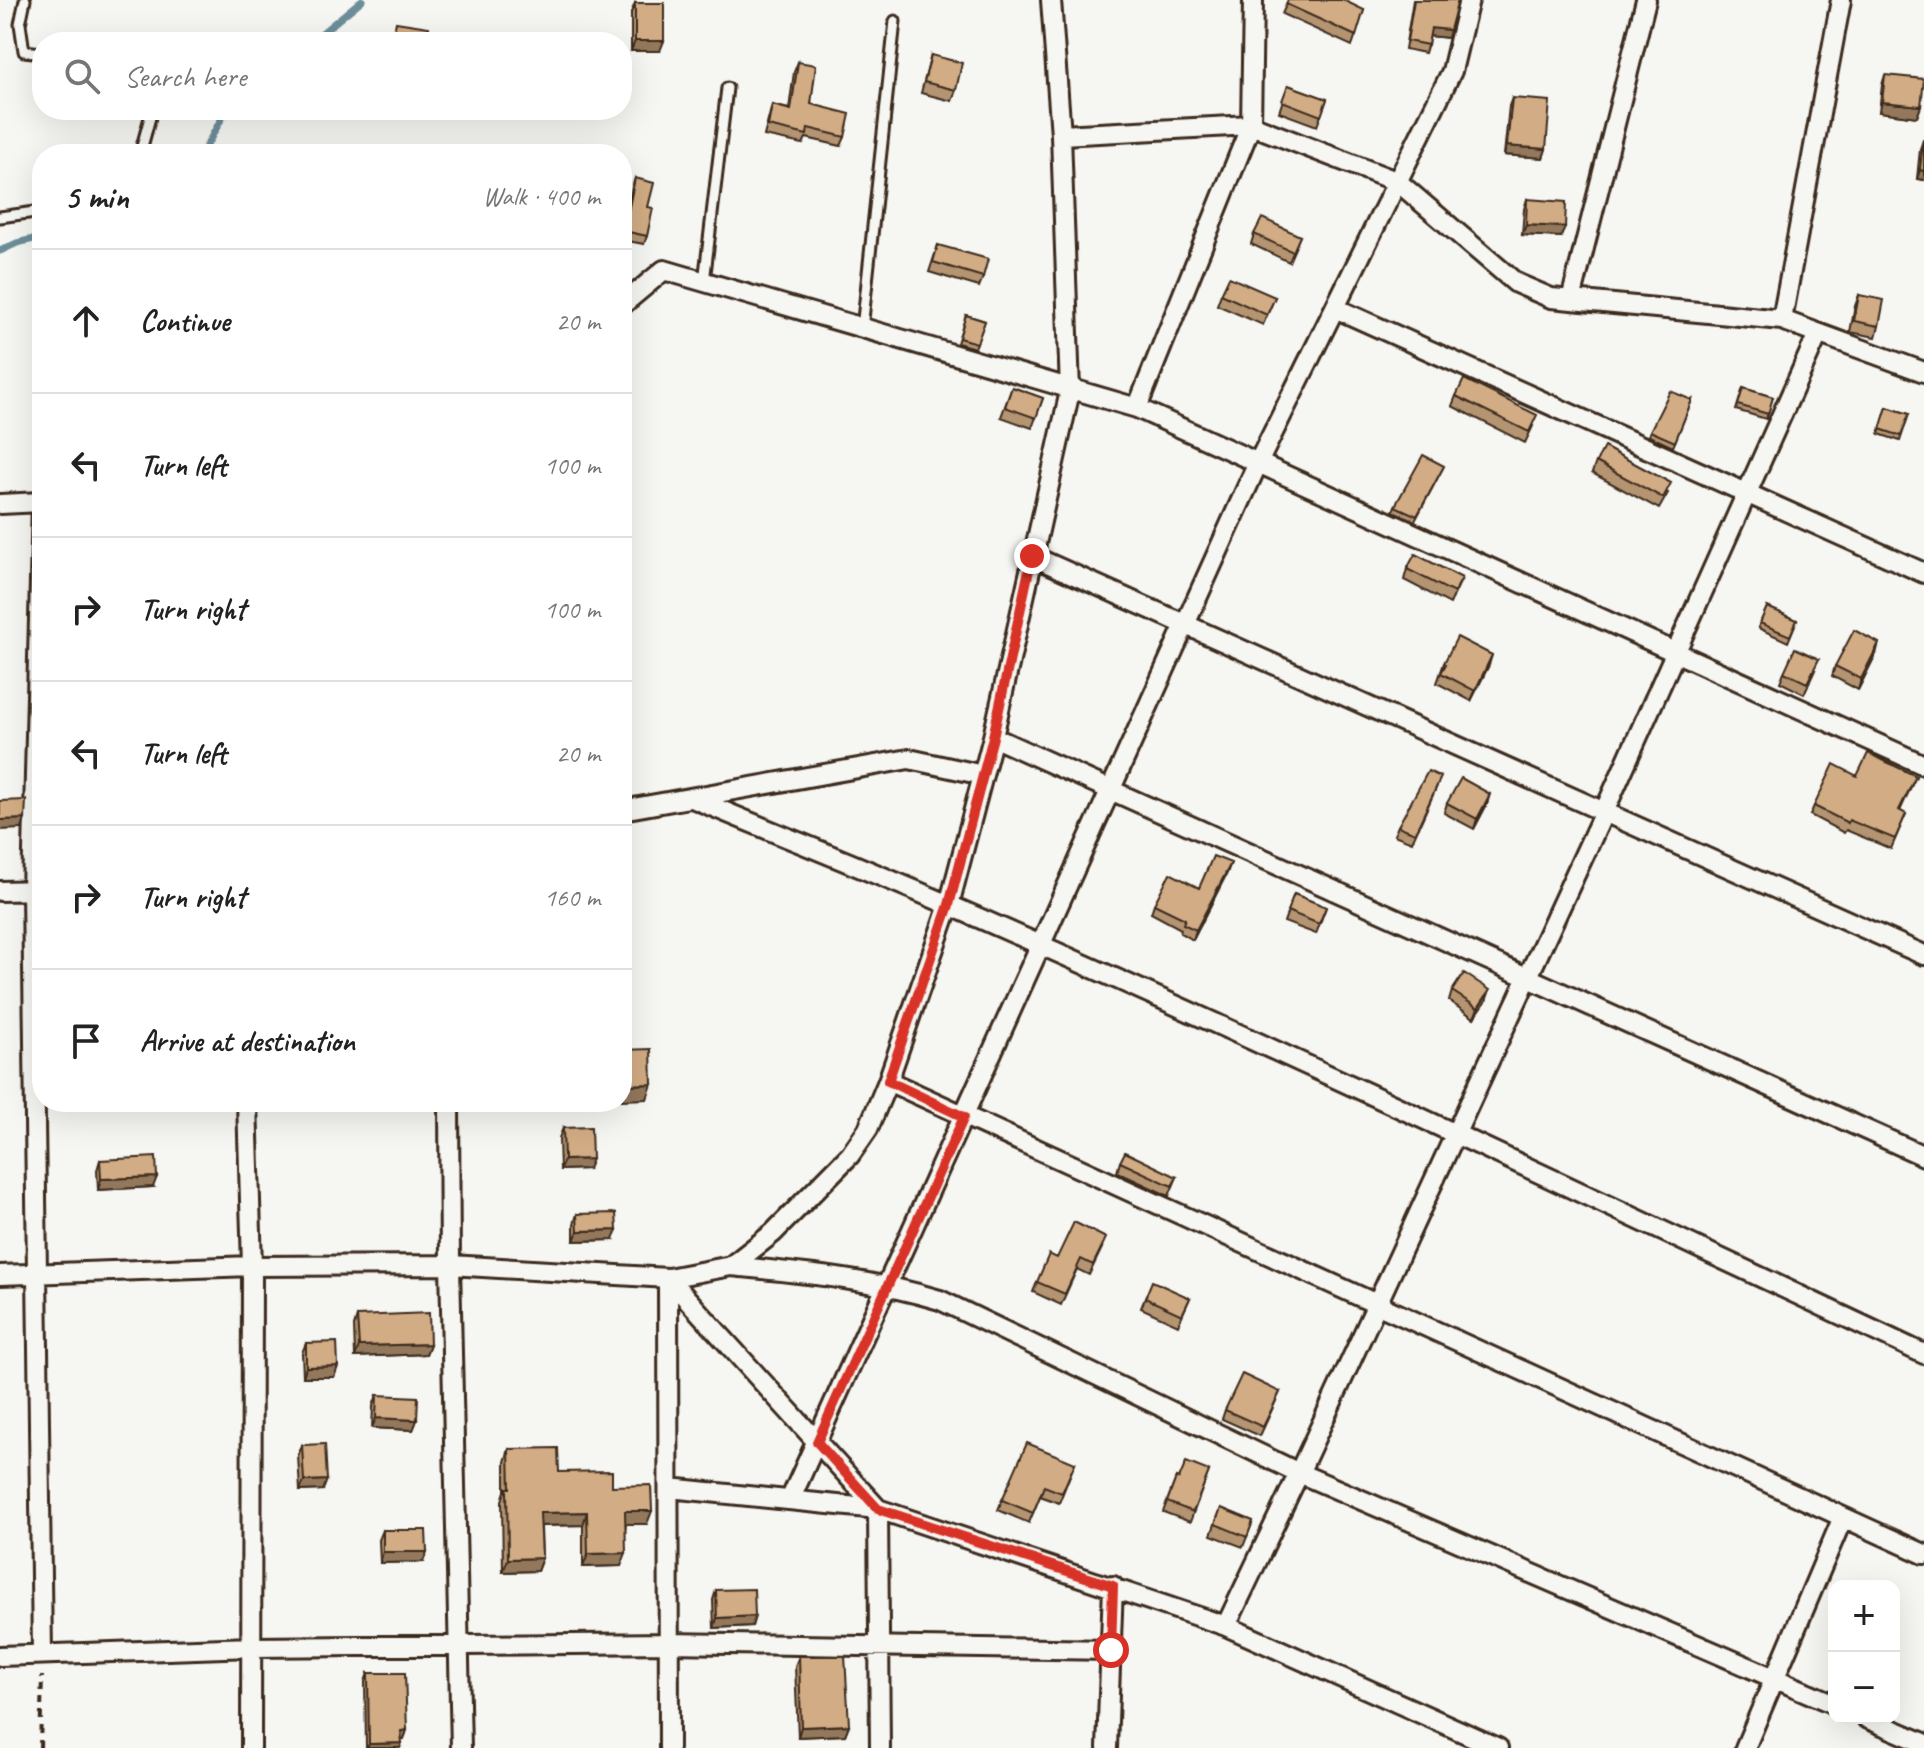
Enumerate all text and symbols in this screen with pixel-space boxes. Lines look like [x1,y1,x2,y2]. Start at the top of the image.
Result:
search box [32,32,632,120]
icon: search [60,54,104,98]
text: Search here [124,57,246,95]
text: 5 min [64,175,129,218]
text: Walk · 400 m [483,180,600,213]
icon: ahead [64,299,108,343]
text: Continue [140,302,230,340]
text: 20 m [556,305,600,338]
icon: left [64,443,108,487]
text: Turn left [140,446,227,484]
text: 100 m [544,449,600,482]
route end [1014,538,1050,574]
icon: right [64,587,108,631]
text: Turn right [140,590,245,628]
text: 100 m [544,593,600,626]
icon: left [64,731,108,775]
text: Turn left [140,734,227,772]
text: 20 m [556,737,600,770]
icon: right [64,875,108,919]
text: Turn right [140,878,245,916]
text: 160 m [544,881,600,914]
icon: arrive [64,1019,108,1063]
text: Arrive at destination [140,1022,355,1060]
map controls [1828,1580,1900,1724]
button: + [1828,1580,1900,1652]
route start [1093,1632,1129,1668]
button: − [1828,1652,1900,1724]

